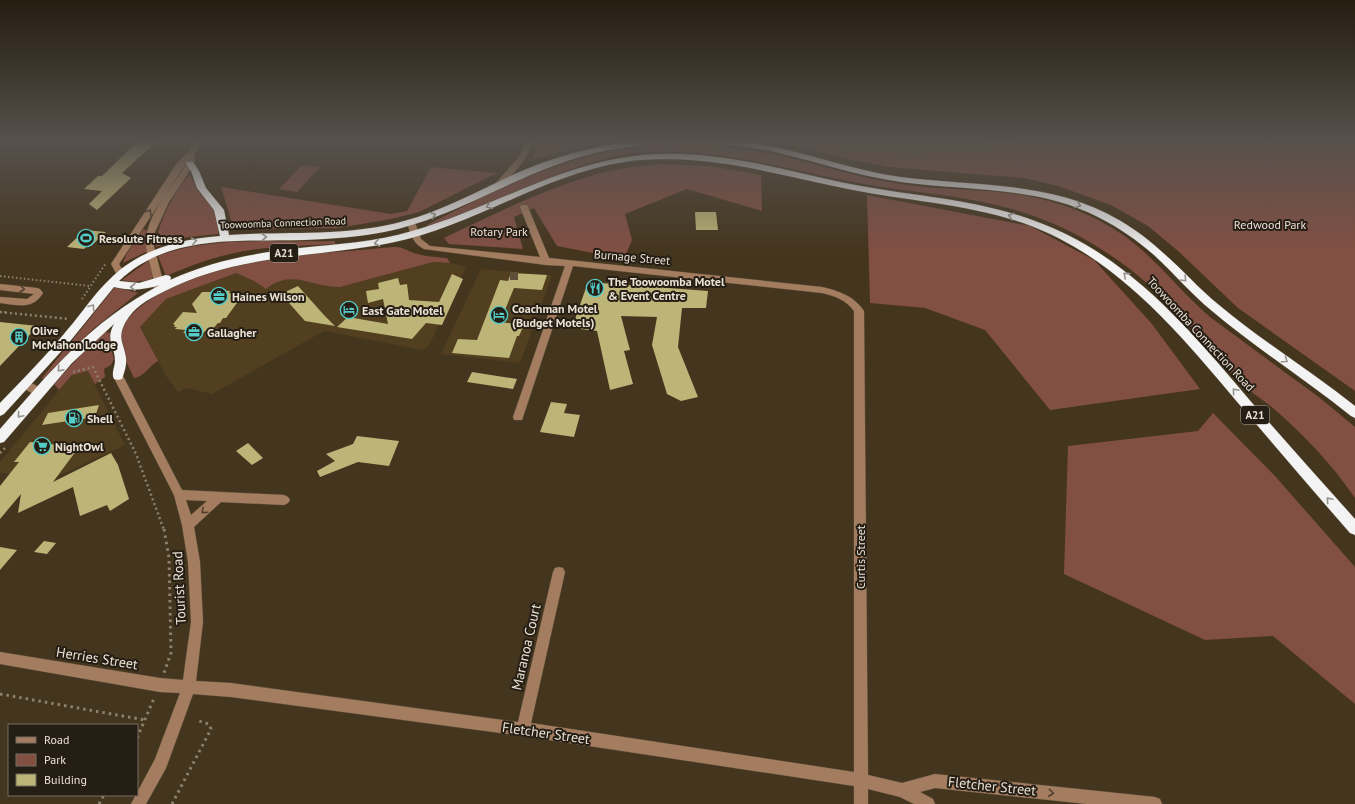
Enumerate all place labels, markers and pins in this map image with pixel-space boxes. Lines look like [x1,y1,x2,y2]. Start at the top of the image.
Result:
sports icon: Resolute Fitness [76,228,96,248]
place label: Resolute Fitness [99,231,183,246]
place label: The Toowoomba Motel & Event Centre [608,274,725,303]
restaurant icon: The Toowoomba Motel & Event Centre [585,278,605,298]
office icon: Haines Wilson [209,286,229,306]
place label: Haines Wilson [232,289,305,304]
hotel icon: East Gate Motel [339,300,359,320]
place label: Coachman Motel (Budget Motels) [512,301,598,330]
place label: East Gate Motel [362,303,443,318]
hotel icon: Coachman Motel (Budget Motels) [489,305,509,325]
office icon: Gallagher [184,322,204,342]
place label: Olive McMahon Lodge [32,323,116,352]
place label: Gallagher [207,325,257,340]
building icon: Olive McMahon Lodge [9,327,29,347]
fuel station icon: Shell [64,408,84,428]
place label: Shell [87,411,114,426]
supermarket icon: NightOwl [32,436,52,456]
place label: NightOwl [55,439,104,454]

